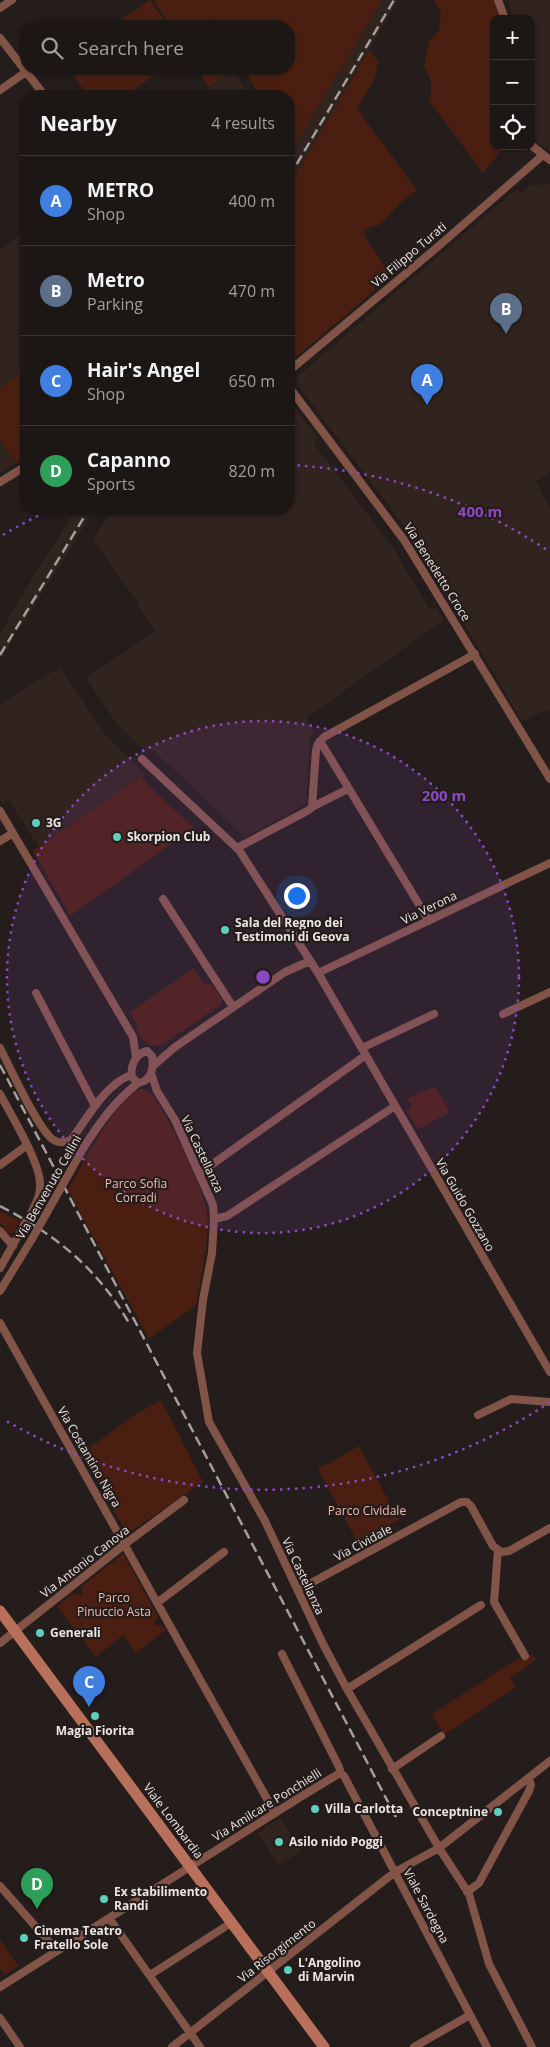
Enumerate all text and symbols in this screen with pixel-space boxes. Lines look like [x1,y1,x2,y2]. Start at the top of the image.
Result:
map controls [490,15,535,150]
button: + [490,15,535,60]
search box [20,20,295,75]
icon: search [38,34,66,62]
text: Search here [78,35,184,61]
button: − [490,60,535,105]
button: locate [490,105,535,150]
text: Nearby [40,109,117,137]
text: 4 results [211,112,275,134]
text: METRO [87,177,154,203]
text: A [50,190,62,212]
text: 400 m [229,190,275,212]
text: Shop [87,203,125,225]
street label: Via Filippo Turati [368,218,450,291]
text: Metro [87,267,145,293]
text: B [51,280,61,302]
text: 470 m [229,280,275,302]
text: Parking [87,293,143,315]
pin: B [490,293,522,334]
text: Hair's Angel [87,357,200,383]
pin: A [411,364,443,405]
text: C [51,370,61,392]
text: 650 m [229,370,275,392]
text: Shop [87,383,125,405]
text: Capanno [87,447,171,473]
text: D [50,460,62,482]
text: 820 m [229,460,275,482]
text: Sports [87,473,135,495]
text: 400 m [458,501,502,521]
street label: Via Benedetto Croce [400,519,475,625]
text: 200 m [422,785,466,805]
place label: 3G [46,814,62,831]
marker: 3G [30,817,42,829]
place label: Skorpion Club [127,828,211,845]
marker: Skorpion Club [111,831,123,843]
your location [284,883,310,909]
street label: Via Verona [398,887,459,928]
place label: Sala del Regno dei Testimoni di Geova [235,914,349,945]
marker: Sala del Regno dei Testimoni di Geova [219,924,231,936]
centre of rings [254,968,272,986]
street label: Via Castellanza [177,1112,228,1195]
street label: Via Benvenuto Cellini [12,1132,85,1242]
street label: Via Guido Gozzano [432,1155,499,1255]
park label: Parco Sofia Corradi [105,1175,167,1206]
street label: Via Costantino Nigra [54,1403,125,1510]
park label: Parco Cividale [328,1502,406,1519]
street label: Via Cividale [331,1520,395,1565]
street label: Via Antonio Canova [37,1521,133,1602]
street label: Via Castellanza [278,1534,329,1617]
park label: Parco Pinuccio Asta [77,1589,151,1620]
place label: Generali [50,1624,101,1641]
marker: Generali [34,1627,46,1639]
pin: C [73,1666,105,1707]
marker: Magia Fiorita [89,1710,101,1722]
place label: Magia Fiorita [56,1722,134,1739]
street label: Via Amilcare Ponchielli [209,1764,325,1845]
street label: Viale Lombardia [139,1780,207,1862]
place label: Villa Carlotta [325,1800,403,1817]
marker: Villa Carlotta [309,1803,321,1815]
place label: Conceptnine [412,1803,488,1820]
marker: Conceptnine [492,1806,504,1818]
place label: Asilo nido Poggi [289,1833,383,1850]
marker: Asilo nido Poggi [273,1836,285,1848]
street label: Viale Sardegna [400,1865,453,1946]
pin: D [21,1868,53,1909]
place label: Ex stabilimento Randi [114,1883,207,1914]
marker: Ex stabilimento Randi [98,1893,110,1905]
street label: Via Risorgimento [234,1915,319,1986]
place label: Cinema Teatro Fratello Sole [34,1922,122,1953]
marker: Cinema Teatro Fratello Sole [18,1932,30,1944]
place label: L'Angolino di Marvin [298,1954,361,1985]
marker: L'Angolino di Marvin [282,1964,294,1976]

